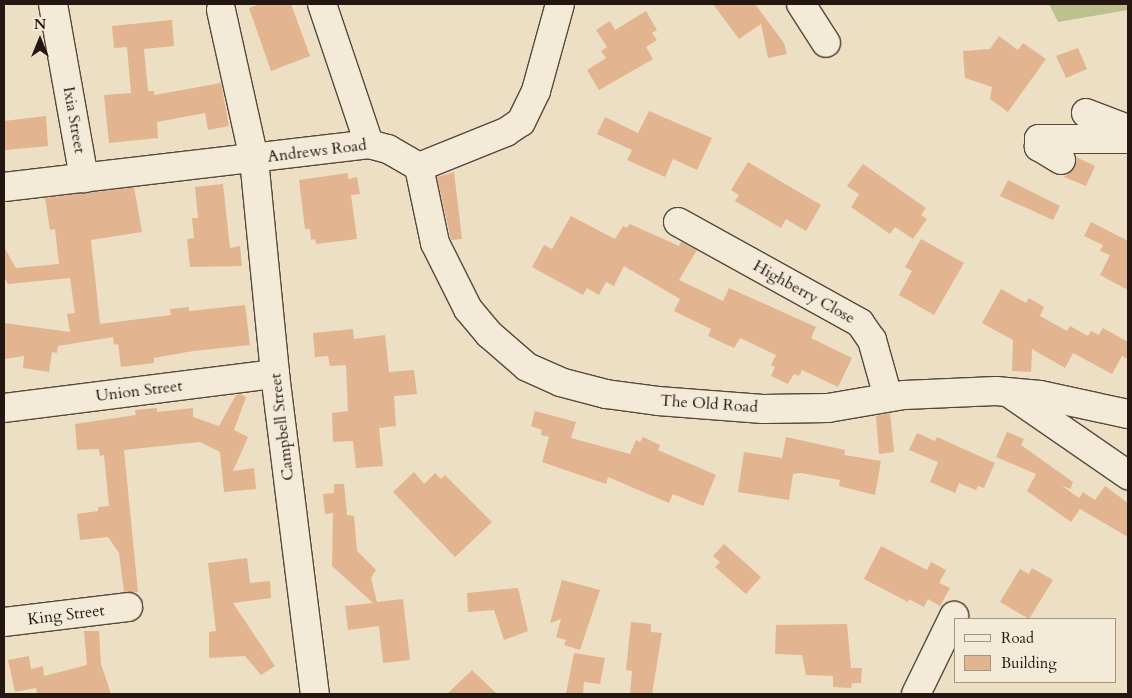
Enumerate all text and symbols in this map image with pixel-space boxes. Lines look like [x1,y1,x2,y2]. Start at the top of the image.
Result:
north arrow [15,15,65,65]
text: N [34,15,46,34]
street label: Ixia Street [59,85,89,155]
street label: Andrews Road [266,135,368,167]
street label: Highberry Close [750,256,858,328]
street label: Campbell Street [266,372,298,482]
street label: Union Street [95,376,183,406]
street label: The Old Road [659,391,759,417]
street label: King Street [26,601,106,629]
legend [954,618,1117,683]
text: Road [1001,628,1034,648]
text: Building [1001,653,1057,673]

